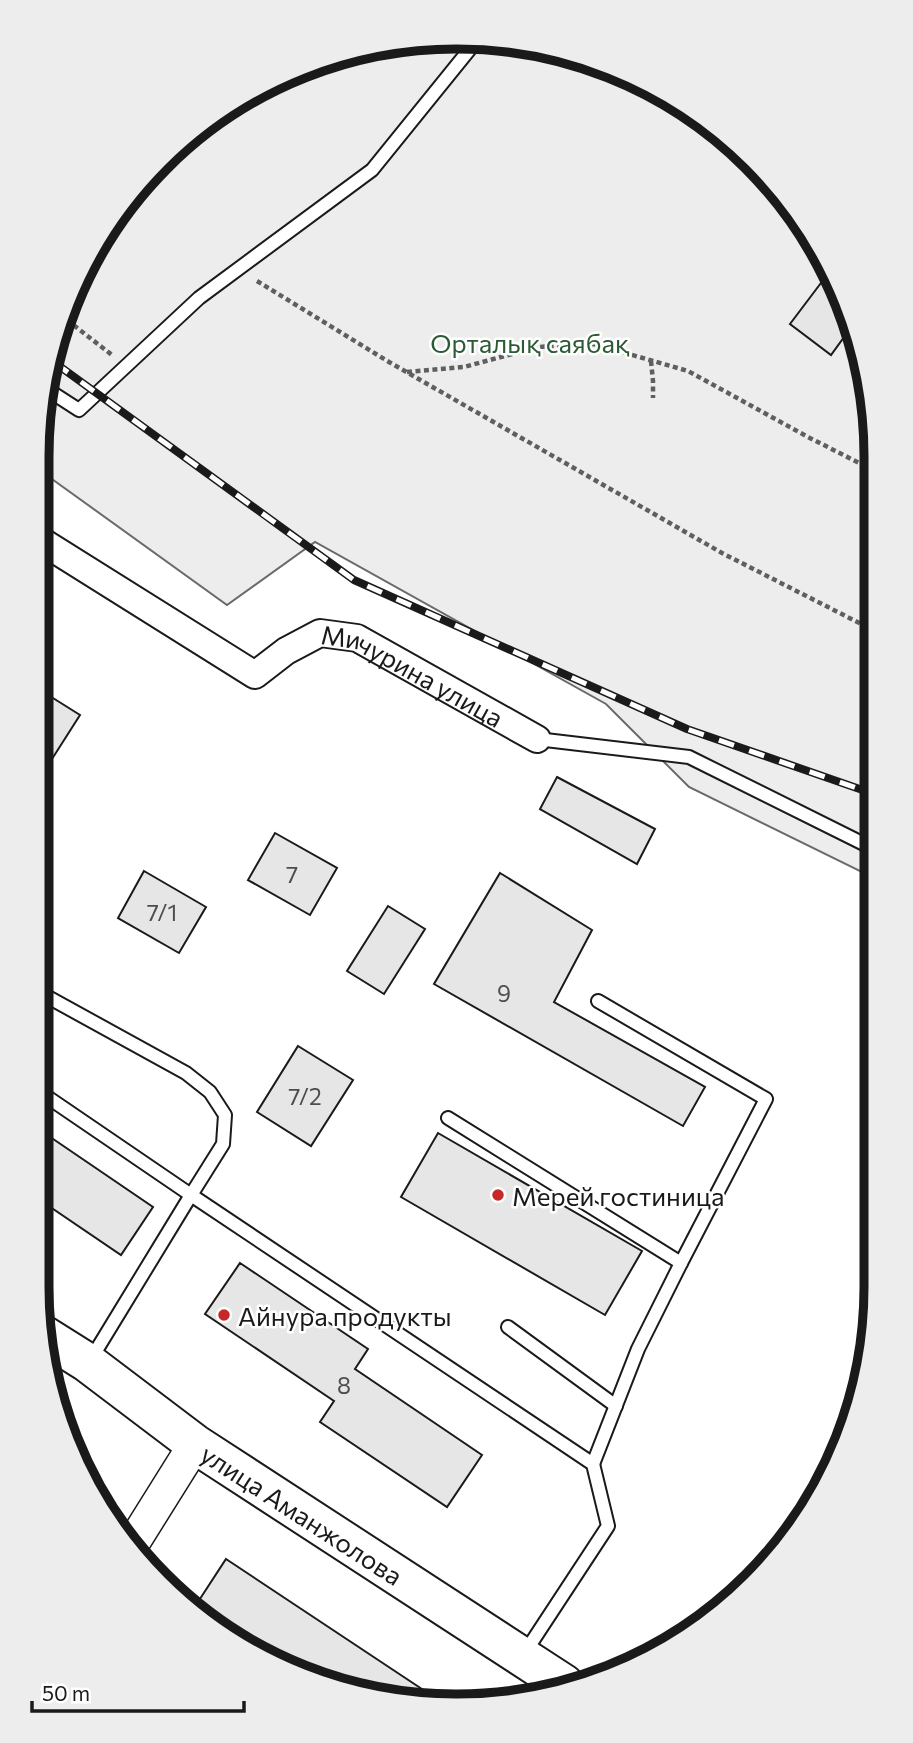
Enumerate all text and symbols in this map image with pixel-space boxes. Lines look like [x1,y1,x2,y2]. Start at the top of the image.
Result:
park label: Орталық саябақ [430,327,630,358]
street label: Мичурина улица [319,618,509,733]
house number: 7 [286,860,298,888]
house number: 7/1 [147,898,177,926]
house number: 9 [497,979,511,1007]
house number: 7/2 [288,1082,322,1110]
place label: Мерей гостиница [512,1180,724,1211]
marker: Мерей гостиница [490,1187,506,1203]
place label: Айнура продукты [238,1300,452,1331]
marker: Айнура продукты [216,1307,232,1323]
house number: 8 [337,1371,351,1399]
street label: улица Аманжолова [196,1437,409,1591]
scale bar [32,1670,243,1714]
text: 50 m [42,1680,90,1705]

